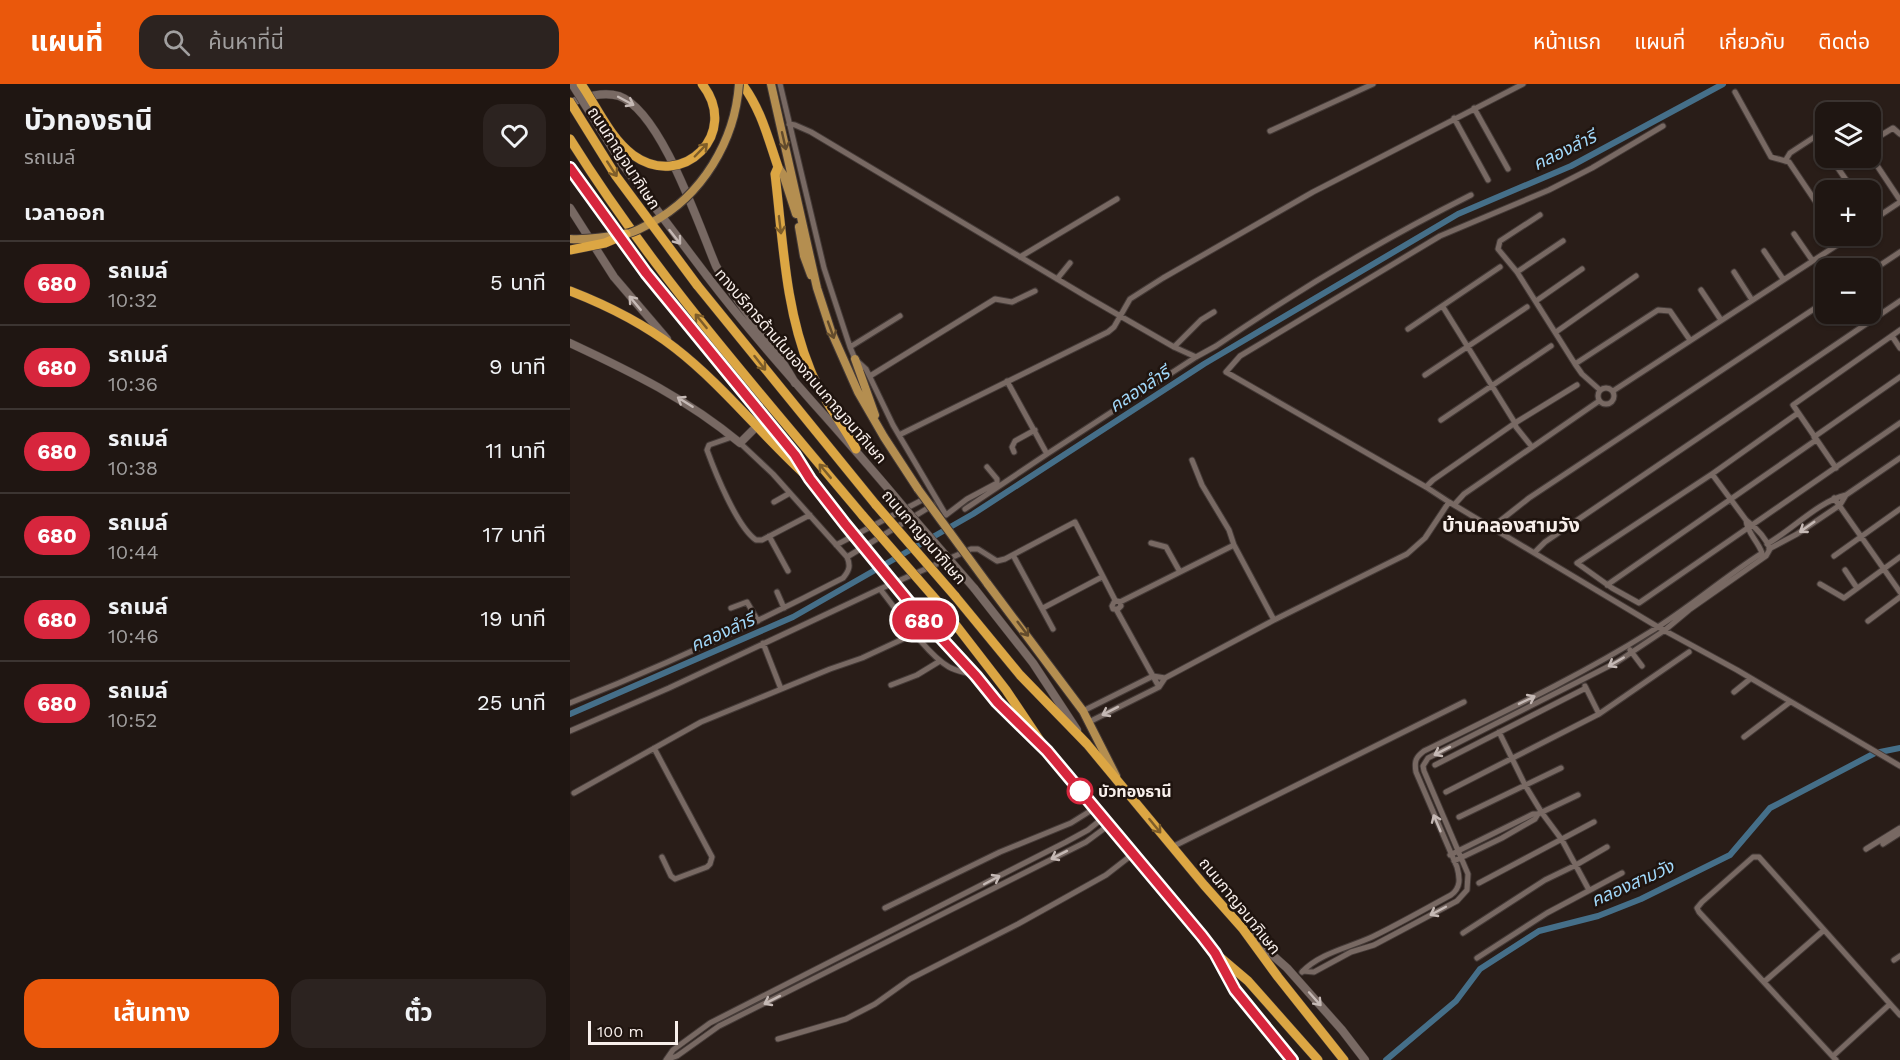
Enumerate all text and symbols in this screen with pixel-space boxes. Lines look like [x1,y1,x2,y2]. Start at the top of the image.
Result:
search box [139,15,559,69]
text: แผนที่ [30,25,103,58]
icon: search [160,26,193,59]
text: ค้นหาที่นี่ [208,29,284,54]
text: หน้าแรก [1533,29,1601,54]
text: แผนที่ [1634,29,1685,54]
text: เกี่ยวกับ [1718,29,1785,54]
text: ติดต่อ [1818,29,1870,54]
one-way arrow [617,95,635,107]
map controls [1815,102,1881,324]
button: layers [1815,102,1881,168]
street label: ถนนกาญจนาภิเษก [584,103,664,213]
text: บัวทองธานี [24,104,153,137]
button: heart [483,104,546,167]
water label: คลองลำรี [1529,124,1602,174]
one-way arrow [778,131,790,150]
one-way arrow [694,143,708,158]
text: รถเมล์ [24,145,75,169]
one-way arrow [606,160,618,177]
button: + [1815,180,1881,246]
text: เวลาออก [24,200,105,225]
one-way arrow [775,215,786,235]
one-way arrow [669,228,682,244]
text: รถเมล์ [108,258,168,283]
button: − [1815,258,1881,324]
street label: ทางบริการด้านในของถนนกาญจนาภิเษก [711,265,891,467]
text: 5 นาที [490,270,546,295]
text: 680 [37,271,77,296]
text: 10:32 [108,288,157,312]
one-way arrow [629,295,642,311]
one-way arrow [694,313,707,329]
one-way arrow [827,320,838,339]
text: รถเมล์ [108,342,168,367]
text: 9 นาที [489,354,546,379]
one-way arrow [754,354,767,370]
text: 680 [37,355,77,380]
water label: คลองลำรี [1105,360,1176,416]
text: 10:36 [108,372,158,396]
one-way arrow [677,396,694,408]
text: รถเมล์ [108,426,168,451]
text: 11 นาที [486,438,546,463]
text: 680 [37,439,77,464]
text: 10:38 [108,456,158,480]
one-way arrow [819,463,832,479]
street label: ถนนกาญจนาภิเษก [878,486,970,588]
text: รถเมล์ [108,510,168,535]
district label: บ้านคลองสามวัง [1442,513,1580,537]
one-way arrow [1799,521,1815,533]
text: 17 นาที [482,522,546,547]
text: 680 [37,523,77,548]
text: 10:44 [108,540,159,564]
text: รถเมล์ [108,594,168,619]
line badge: 680 [890,600,958,640]
text: 19 นาที [481,606,546,631]
text: 680 [37,607,77,632]
water label: คลองลำรี [687,607,760,655]
text: 680 [904,608,944,633]
one-way arrow [1017,620,1029,636]
text: 10:46 [108,624,159,648]
one-way arrow [1608,656,1625,668]
text: รถเมล์ [108,678,168,703]
text: 25 นาที [477,690,546,715]
text: 680 [37,691,77,716]
one-way arrow [1518,694,1535,706]
one-way arrow [1102,706,1120,718]
text: 10:52 [108,708,157,732]
one-way arrow [1434,745,1452,757]
marker: บัวทองธานี [1067,778,1093,804]
place label: บัวทองธานี [1098,782,1172,801]
one-way arrow [1431,814,1442,833]
one-way arrow [1149,818,1162,834]
one-way arrow [1050,850,1068,862]
street label: ถนนกาญจนาภิเษก [1195,854,1285,958]
water label: คลองสามวัง [1587,855,1678,911]
one-way arrow [983,874,1001,886]
one-way arrow [1430,906,1448,917]
button: เส้นทาง [24,979,279,1048]
button: ตั๋ว [291,979,546,1048]
one-way arrow [1308,991,1322,1006]
one-way arrow [764,994,782,1006]
scale bar [588,1018,678,1046]
text: 100 m [597,1022,644,1041]

